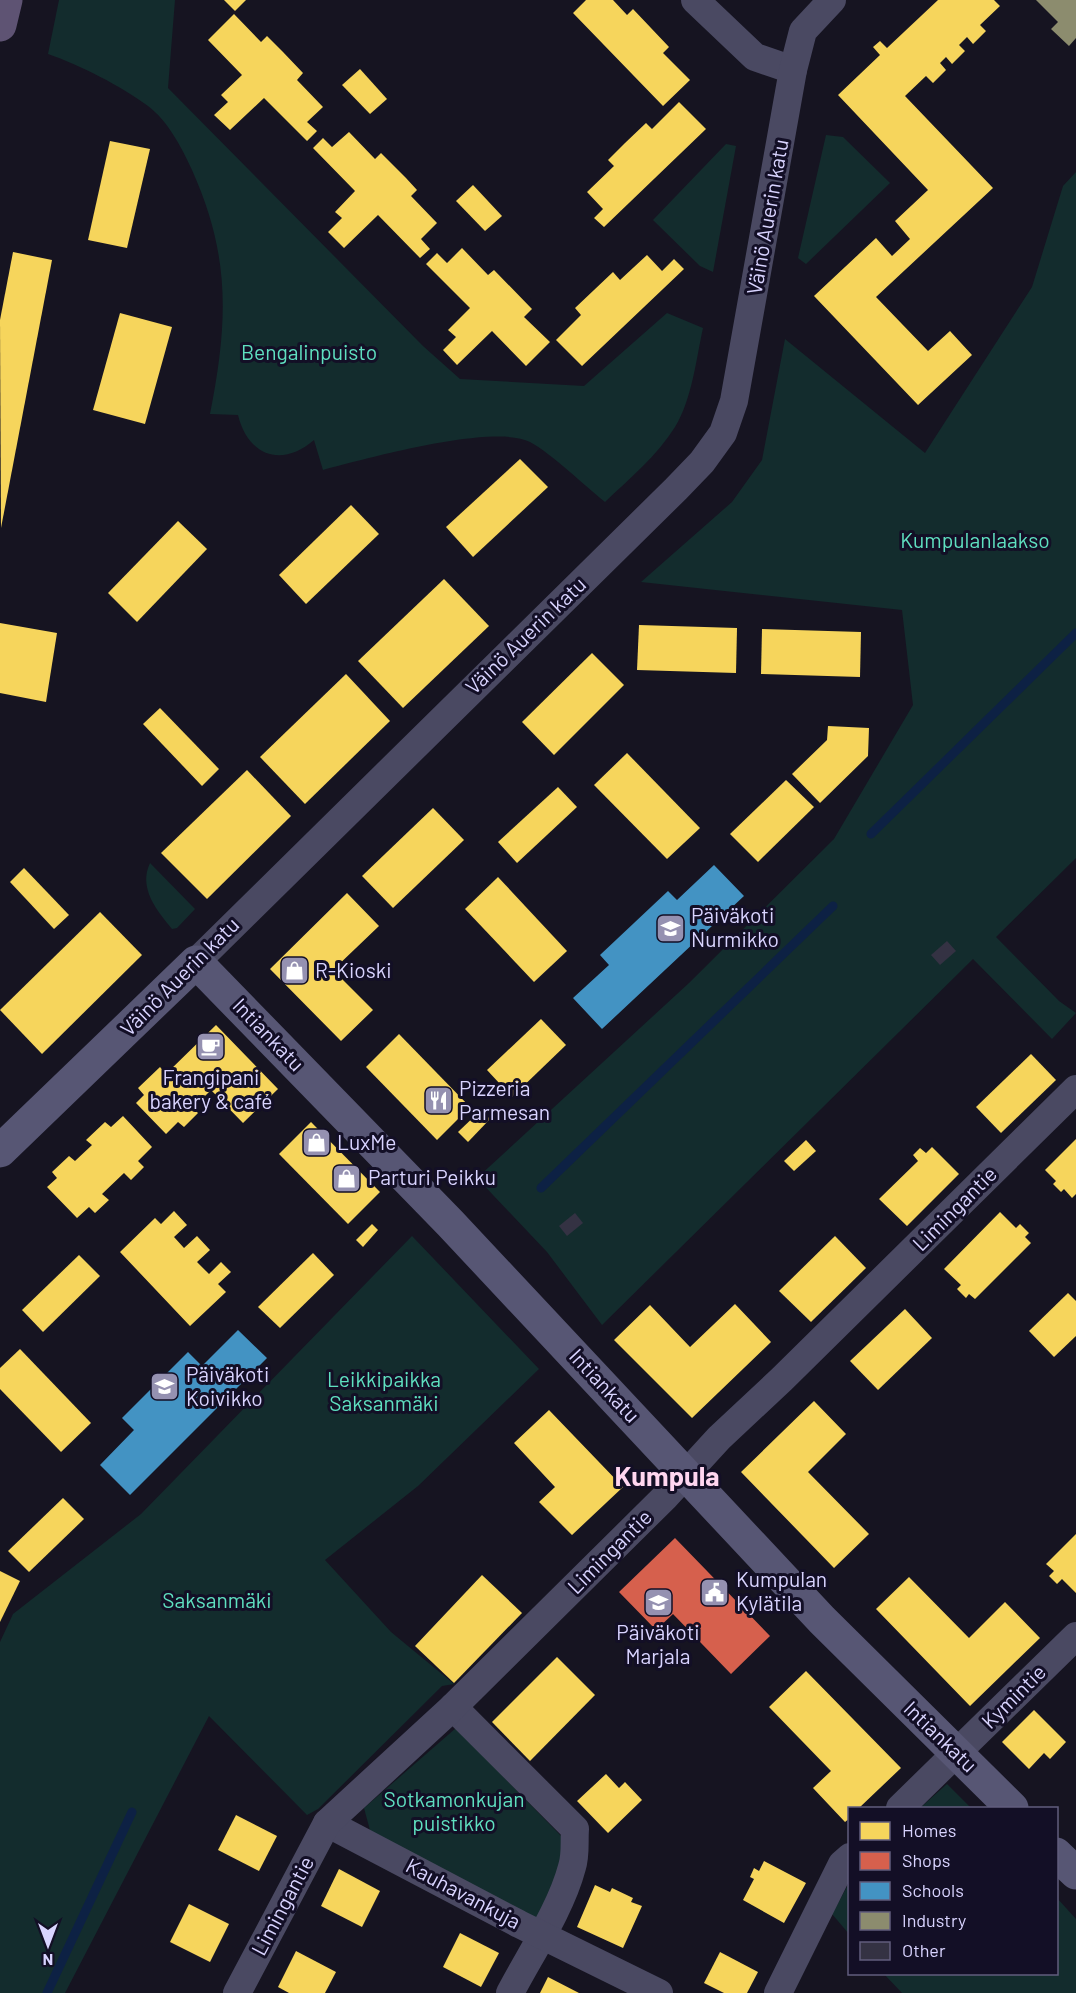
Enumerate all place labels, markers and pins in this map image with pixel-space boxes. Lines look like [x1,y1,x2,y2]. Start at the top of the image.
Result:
place label: Päiväkoti Nurmikko [691,902,779,951]
school or university icon: Päiväkoti Nurmikko [654,912,686,944]
shop icon: R-Kioski [278,955,310,987]
place label: R-Kioski [315,957,392,982]
cafe icon: Frangipani bakery & café [195,1031,227,1063]
place label: Frangipani bakery & café [150,1064,272,1113]
place label: Pizzeria Parmesan [459,1075,550,1124]
restaurant icon: Pizzeria Parmesan [422,1085,454,1117]
shop icon: LuxMe [300,1127,332,1159]
place label: LuxMe [337,1129,396,1154]
shop icon: Parturi Peikku [331,1162,363,1194]
place label: Parturi Peikku [368,1164,496,1189]
place label: Päiväkoti Koivikko [186,1361,269,1410]
school or university icon: Päiväkoti Koivikko [149,1371,181,1403]
place label: Kumpulan Kylätila [736,1566,827,1615]
public building icon: Kumpulan Kylätila [699,1576,731,1608]
school or university icon: Päiväkoti Marjala [642,1586,674,1618]
place label: Päiväkoti Marjala [616,1619,700,1668]

